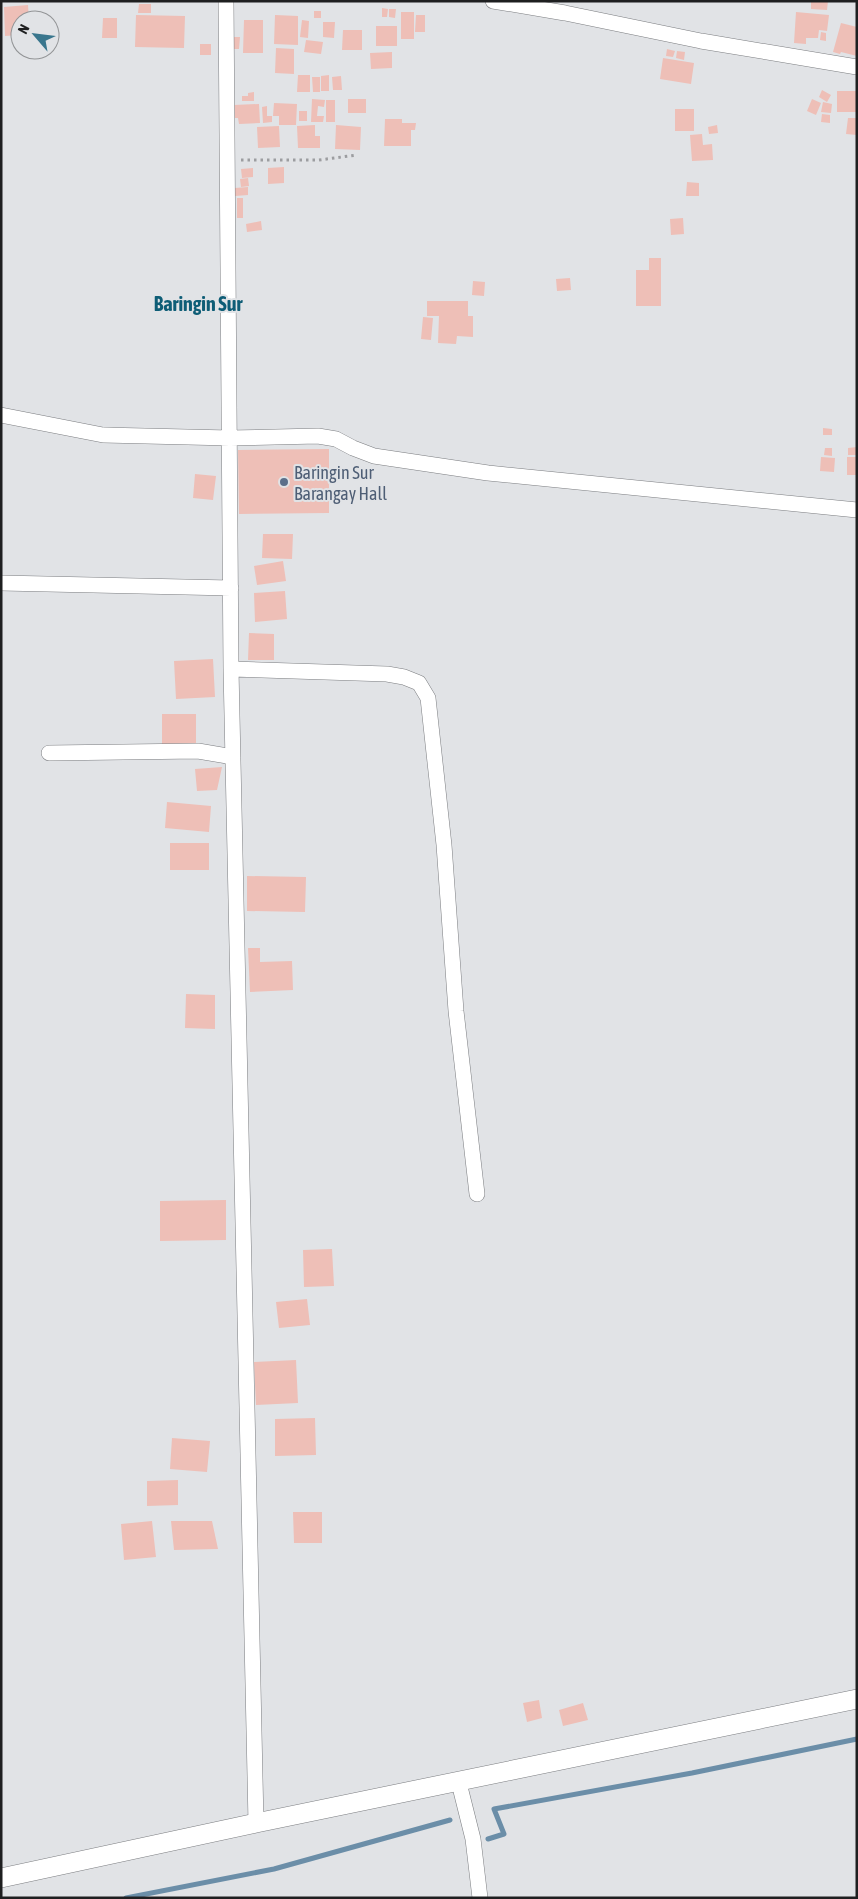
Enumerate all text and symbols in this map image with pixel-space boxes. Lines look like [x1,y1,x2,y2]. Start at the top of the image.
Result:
north arrow [10,10,60,60]
text: N [15,21,33,36]
district label: Baringin Sur [154,292,243,315]
place label: Baringin Sur Barangay Hall [294,462,387,504]
marker: Baringin Sur Barangay Hall [278,476,290,488]

